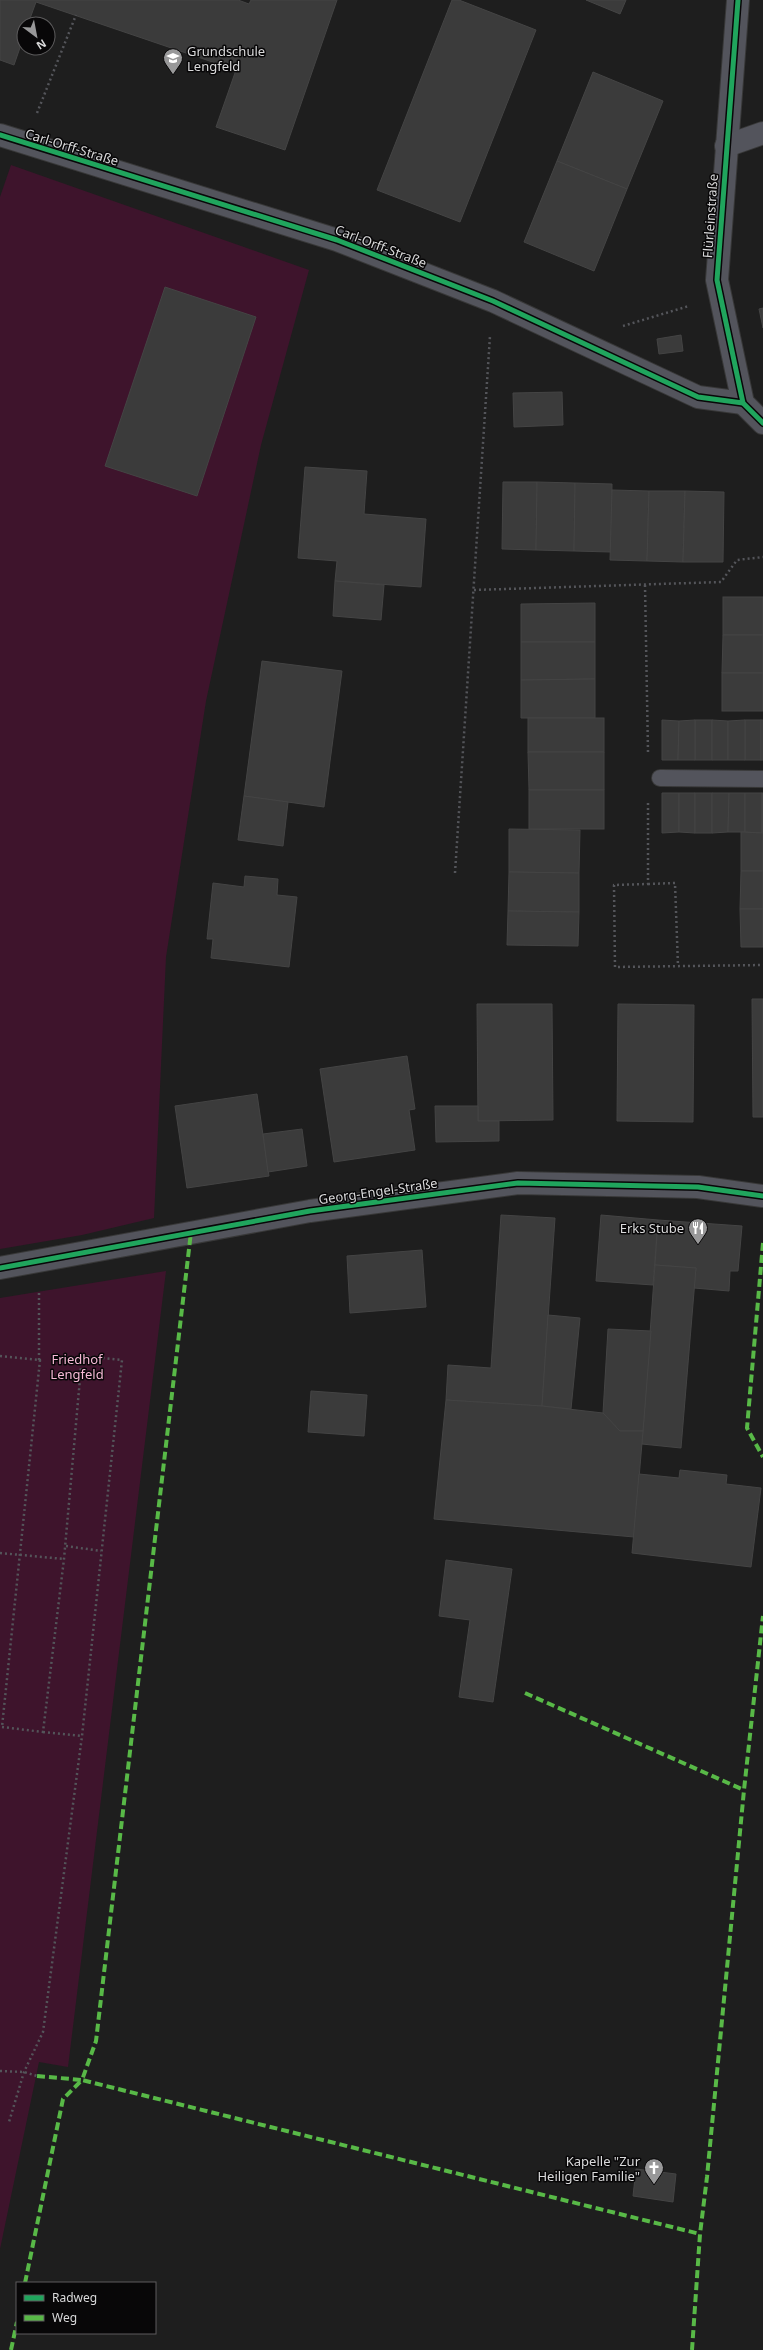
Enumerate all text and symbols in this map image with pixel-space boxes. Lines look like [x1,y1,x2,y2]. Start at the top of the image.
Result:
north arrow [16,16,56,56]
text: N [34,36,49,54]
place label: Grundschule Lengfeld [187,42,265,75]
school or university icon: Grundschule Lengfeld [162,47,184,75]
street label: Carl-Orff-Straße [23,124,121,170]
street label: Flürleinstraße [698,173,722,259]
street label: Carl-Orff-Straße [333,220,429,272]
street label: Georg-Engel-Straße [317,1174,439,1208]
restaurant icon: Erks Stube [687,1217,709,1245]
place label: Erks Stube [620,1219,684,1237]
park label: Friedhof Lengfeld [50,1350,104,1383]
place label: Kapelle "Zur Heiligen Familie" [537,2152,641,2185]
church icon: Kapelle "Zur Heiligen Familie" [643,2157,665,2185]
legend [16,2282,156,2334]
text: Radweg [52,2289,97,2306]
text: Weg [52,2309,77,2326]

